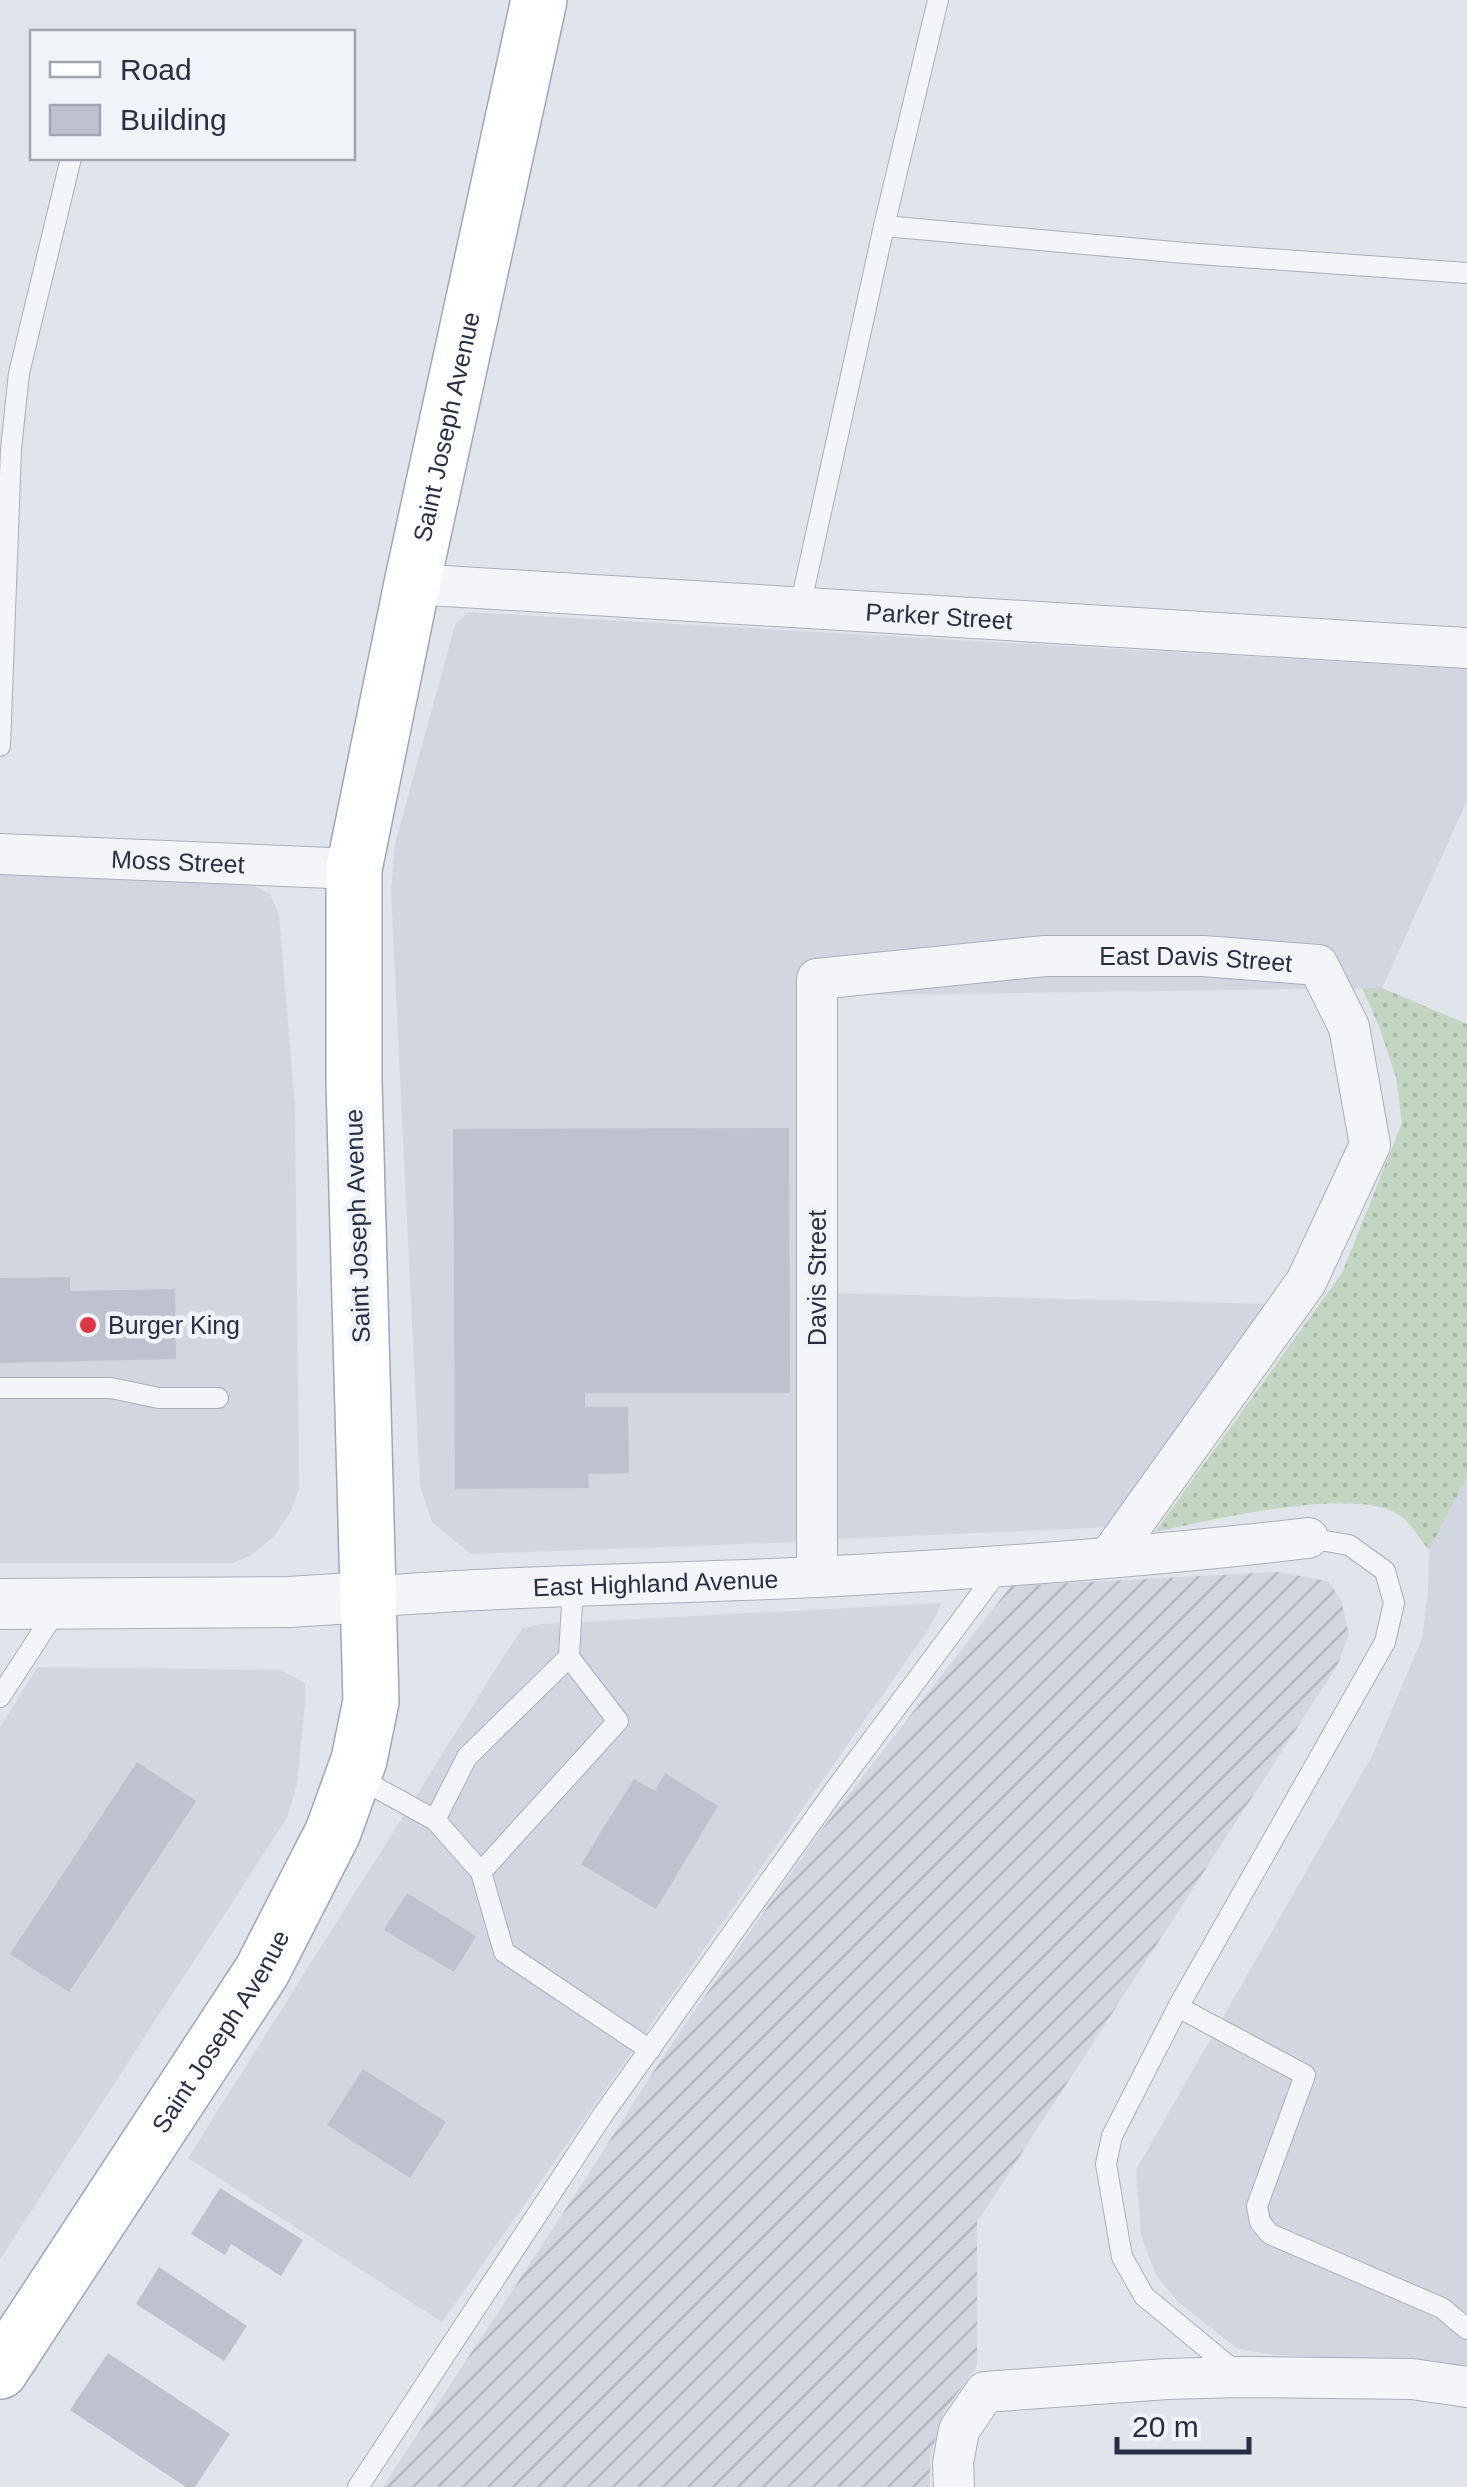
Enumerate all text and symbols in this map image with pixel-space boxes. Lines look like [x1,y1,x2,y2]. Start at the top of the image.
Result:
legend [30,30,355,160]
text: Road [120,53,192,86]
text: Building [120,103,227,136]
street label: Saint Joseph Avenue [408,309,485,544]
street label: Parker Street [865,598,1013,634]
street label: Moss Street [111,845,245,878]
street label: East Davis Street [1099,942,1293,977]
street label: Saint Joseph Avenue [339,1108,375,1344]
street label: Davis Street [803,1210,831,1346]
place label: Burger King [108,1311,240,1339]
marker: Burger King [77,1314,99,1336]
street label: East Highland Avenue [532,1565,779,1601]
street label: Saint Joseph Avenue [146,1925,295,2138]
scale bar [1117,2392,1250,2454]
text: 20 m [1132,2410,1199,2443]

